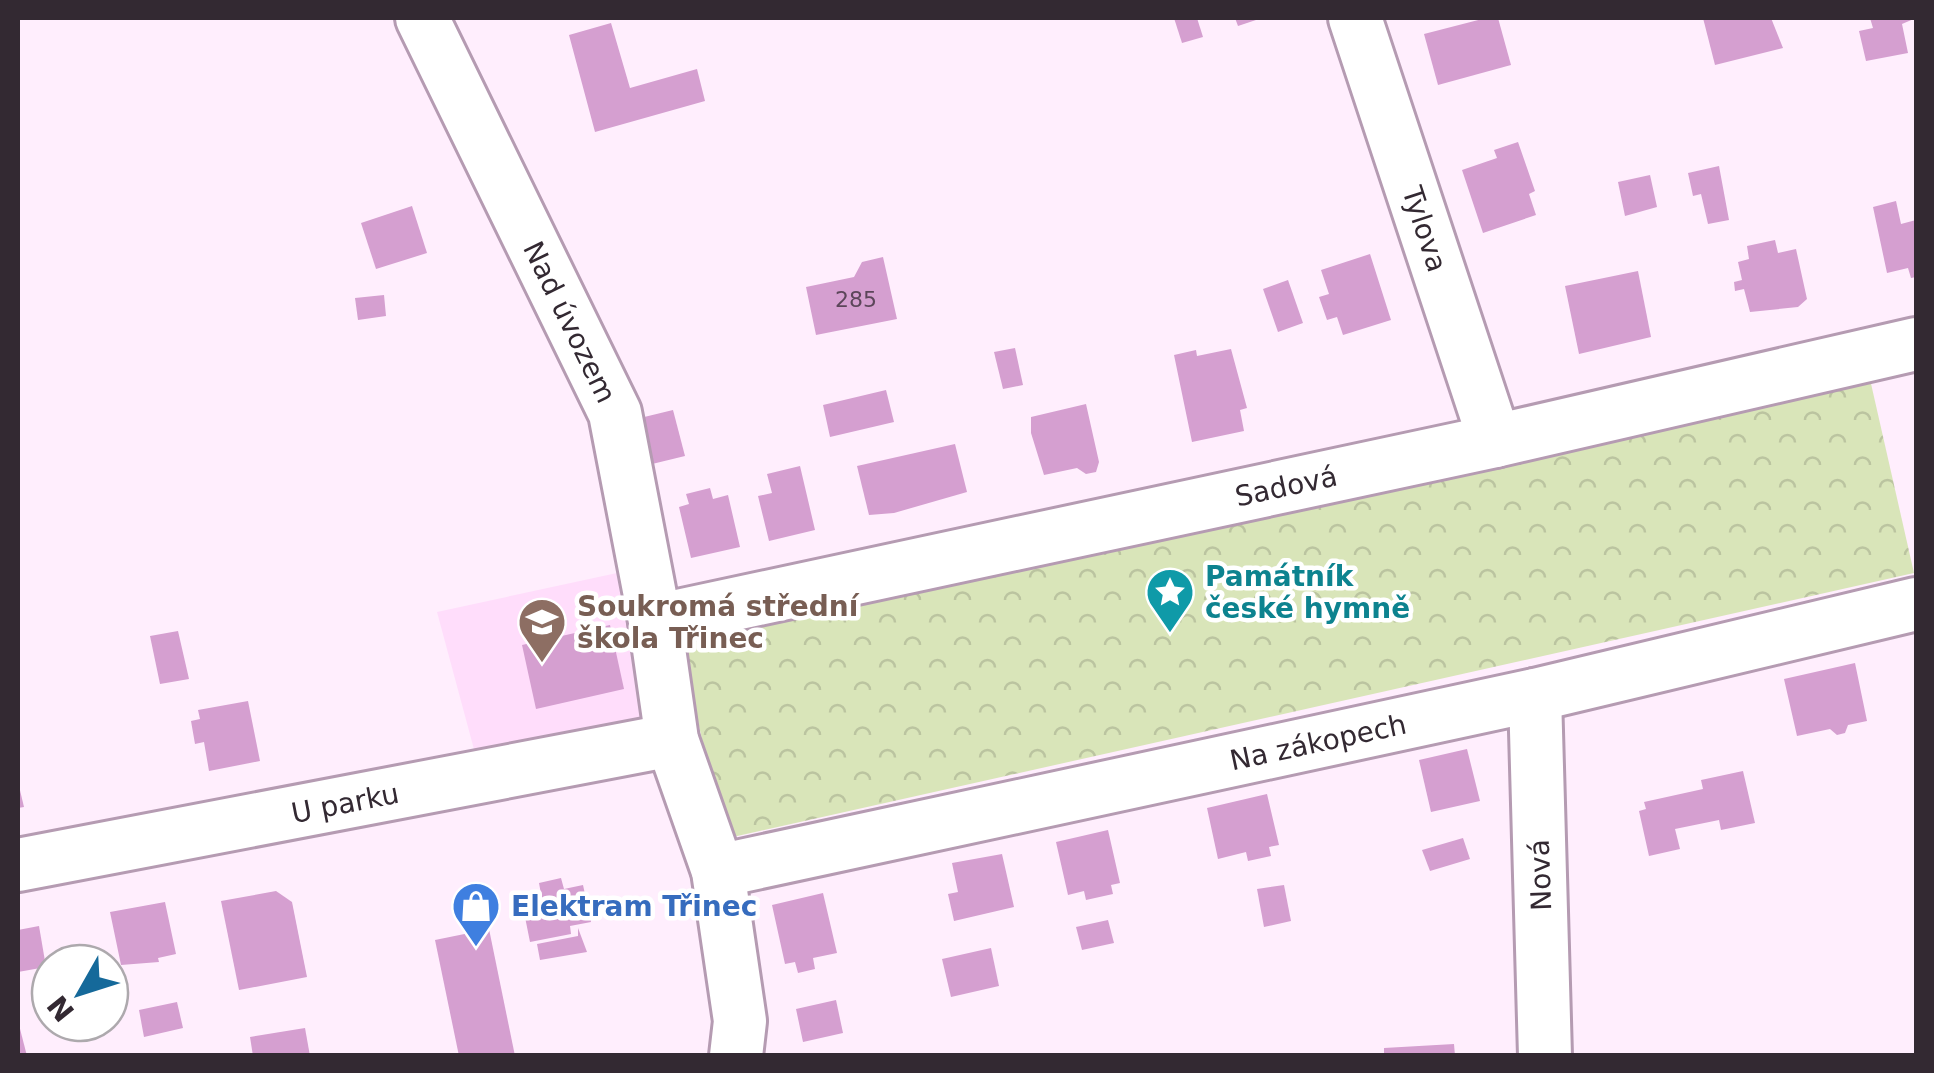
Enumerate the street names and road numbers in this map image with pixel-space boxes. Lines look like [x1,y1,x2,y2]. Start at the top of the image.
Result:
street label: Tylova [1395,181,1454,276]
street label: Nad úvozem [516,236,623,408]
street label: Sadová [1232,460,1340,513]
street label: Na zákopech [1227,708,1409,777]
street label: U parku [288,777,402,830]
street label: Nová [1523,839,1558,911]

